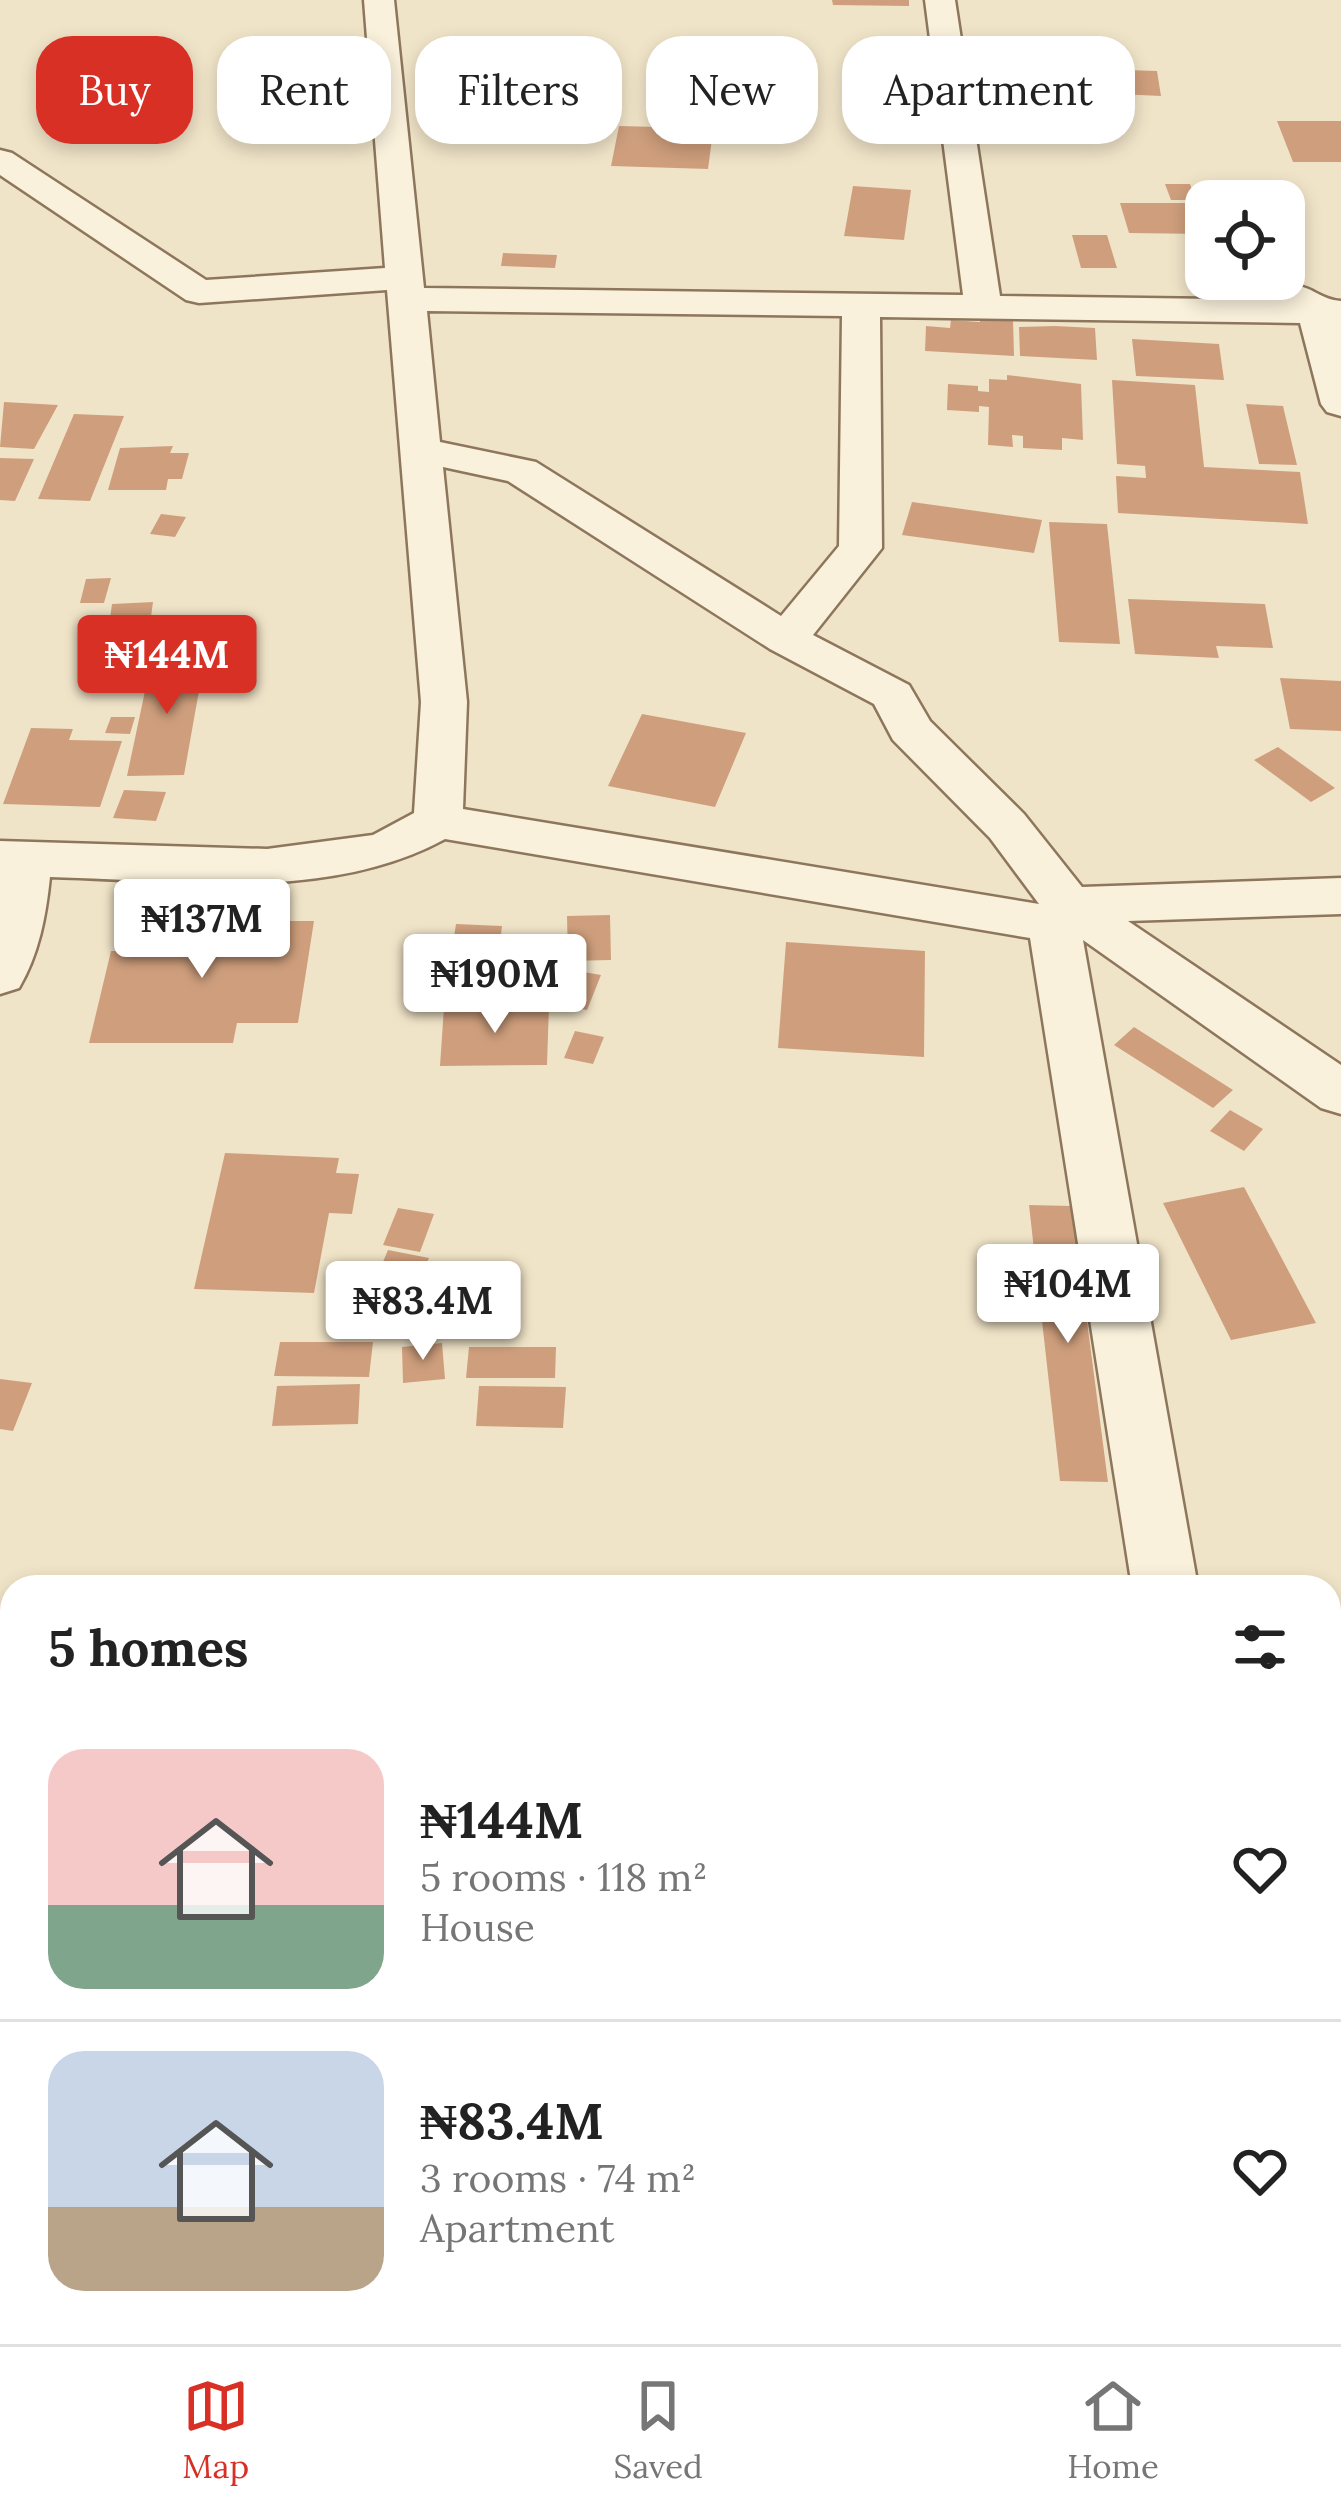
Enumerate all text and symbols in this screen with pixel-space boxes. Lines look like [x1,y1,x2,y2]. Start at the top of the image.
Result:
chip: Buy [36,36,193,144]
chip: Rent [217,36,391,144]
chip: Filters [415,36,622,144]
chip: New [646,36,818,144]
chip: Apartment [842,36,1135,144]
map controls [1185,180,1305,300]
button: locate [1185,180,1305,300]
pin: ₦144M [83,615,251,717]
text: ₦144M [105,629,229,679]
pin: ₦137M [118,879,286,981]
text: ₦137M [141,893,263,943]
pin: ₦190M [411,934,579,1036]
text: ₦190M [430,948,560,998]
pin: ₦104M [984,1244,1152,1346]
text: ₦104M [1004,1258,1132,1308]
pin: ₦83.4M [325,1261,521,1363]
text: ₦83.4M [353,1275,493,1325]
icon: filters [1227,1614,1293,1680]
text: 5 homes [48,1615,249,1680]
text: ₦144M [420,1787,583,1852]
icon: home [144,1797,288,1941]
icon: heart [1227,1836,1293,1902]
text: 5 rooms · 118 m² [420,1852,707,1902]
text: House [420,1902,535,1952]
text: ₦83.4M [420,2088,604,2153]
icon: home [144,2099,288,2243]
icon: heart [1227,2138,1293,2204]
text: 3 rooms · 74 m² [420,2153,696,2203]
text: Apartment [420,2203,615,2253]
tab: Map [182,2373,249,2487]
tab: Saved [614,2373,703,2487]
tab: Home [1067,2373,1159,2487]

